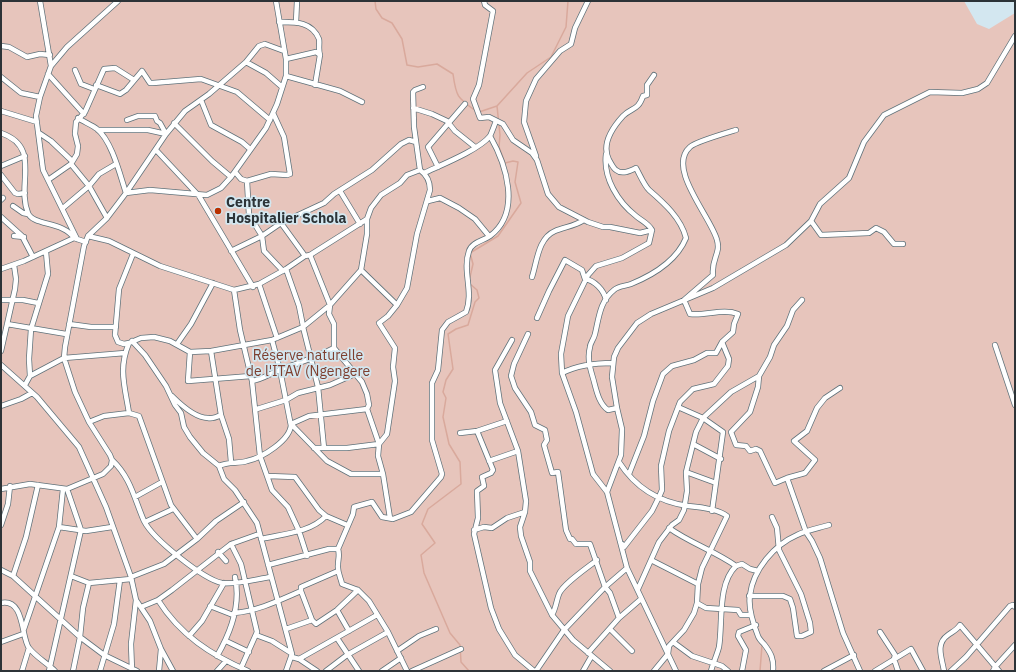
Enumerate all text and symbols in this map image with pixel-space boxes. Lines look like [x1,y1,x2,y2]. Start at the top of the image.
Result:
place label: Centre Hospitalier Schola [226,195,346,228]
marker: Centre Hospitalier Schola [213,206,223,216]
park label: Réserve naturelle de l'ITAV (Ngengere [246,348,370,380]

